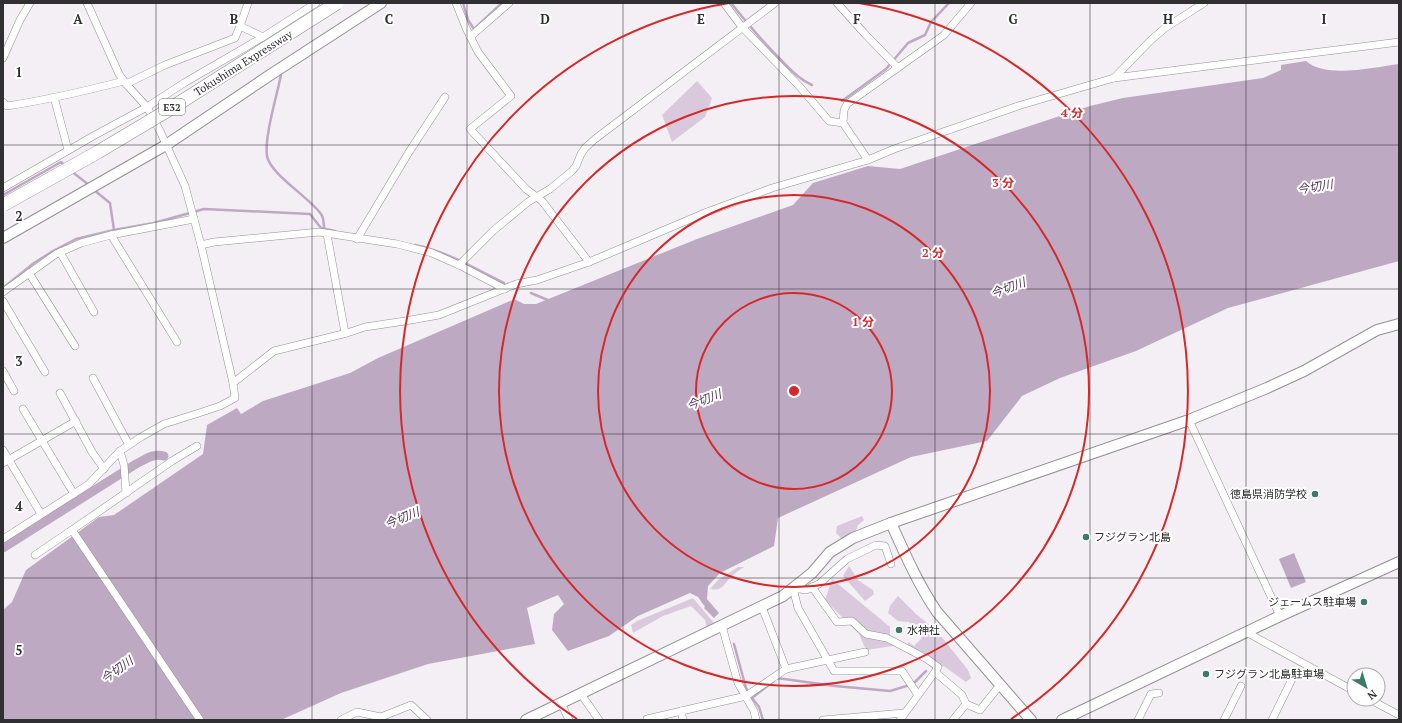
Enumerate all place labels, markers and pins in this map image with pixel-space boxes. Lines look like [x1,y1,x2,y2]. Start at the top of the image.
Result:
centre of rings [787,384,801,398]
place label: 徳島県消防学校 [1230,487,1307,501]
marker: 徳島県消防学校 [1310,489,1320,499]
place label: フジグラン北島 [1094,530,1171,544]
marker: フジグラン北島 [1081,532,1091,542]
place label: ジェームス駐車場 [1268,595,1356,609]
marker: ジェームス駐車場 [1359,597,1369,607]
place label: 水神社 [907,623,940,637]
marker: 水神社 [894,625,904,635]
place label: フジグラン北島駐車場 [1214,667,1324,681]
marker: フジグラン北島駐車場 [1201,669,1211,679]

